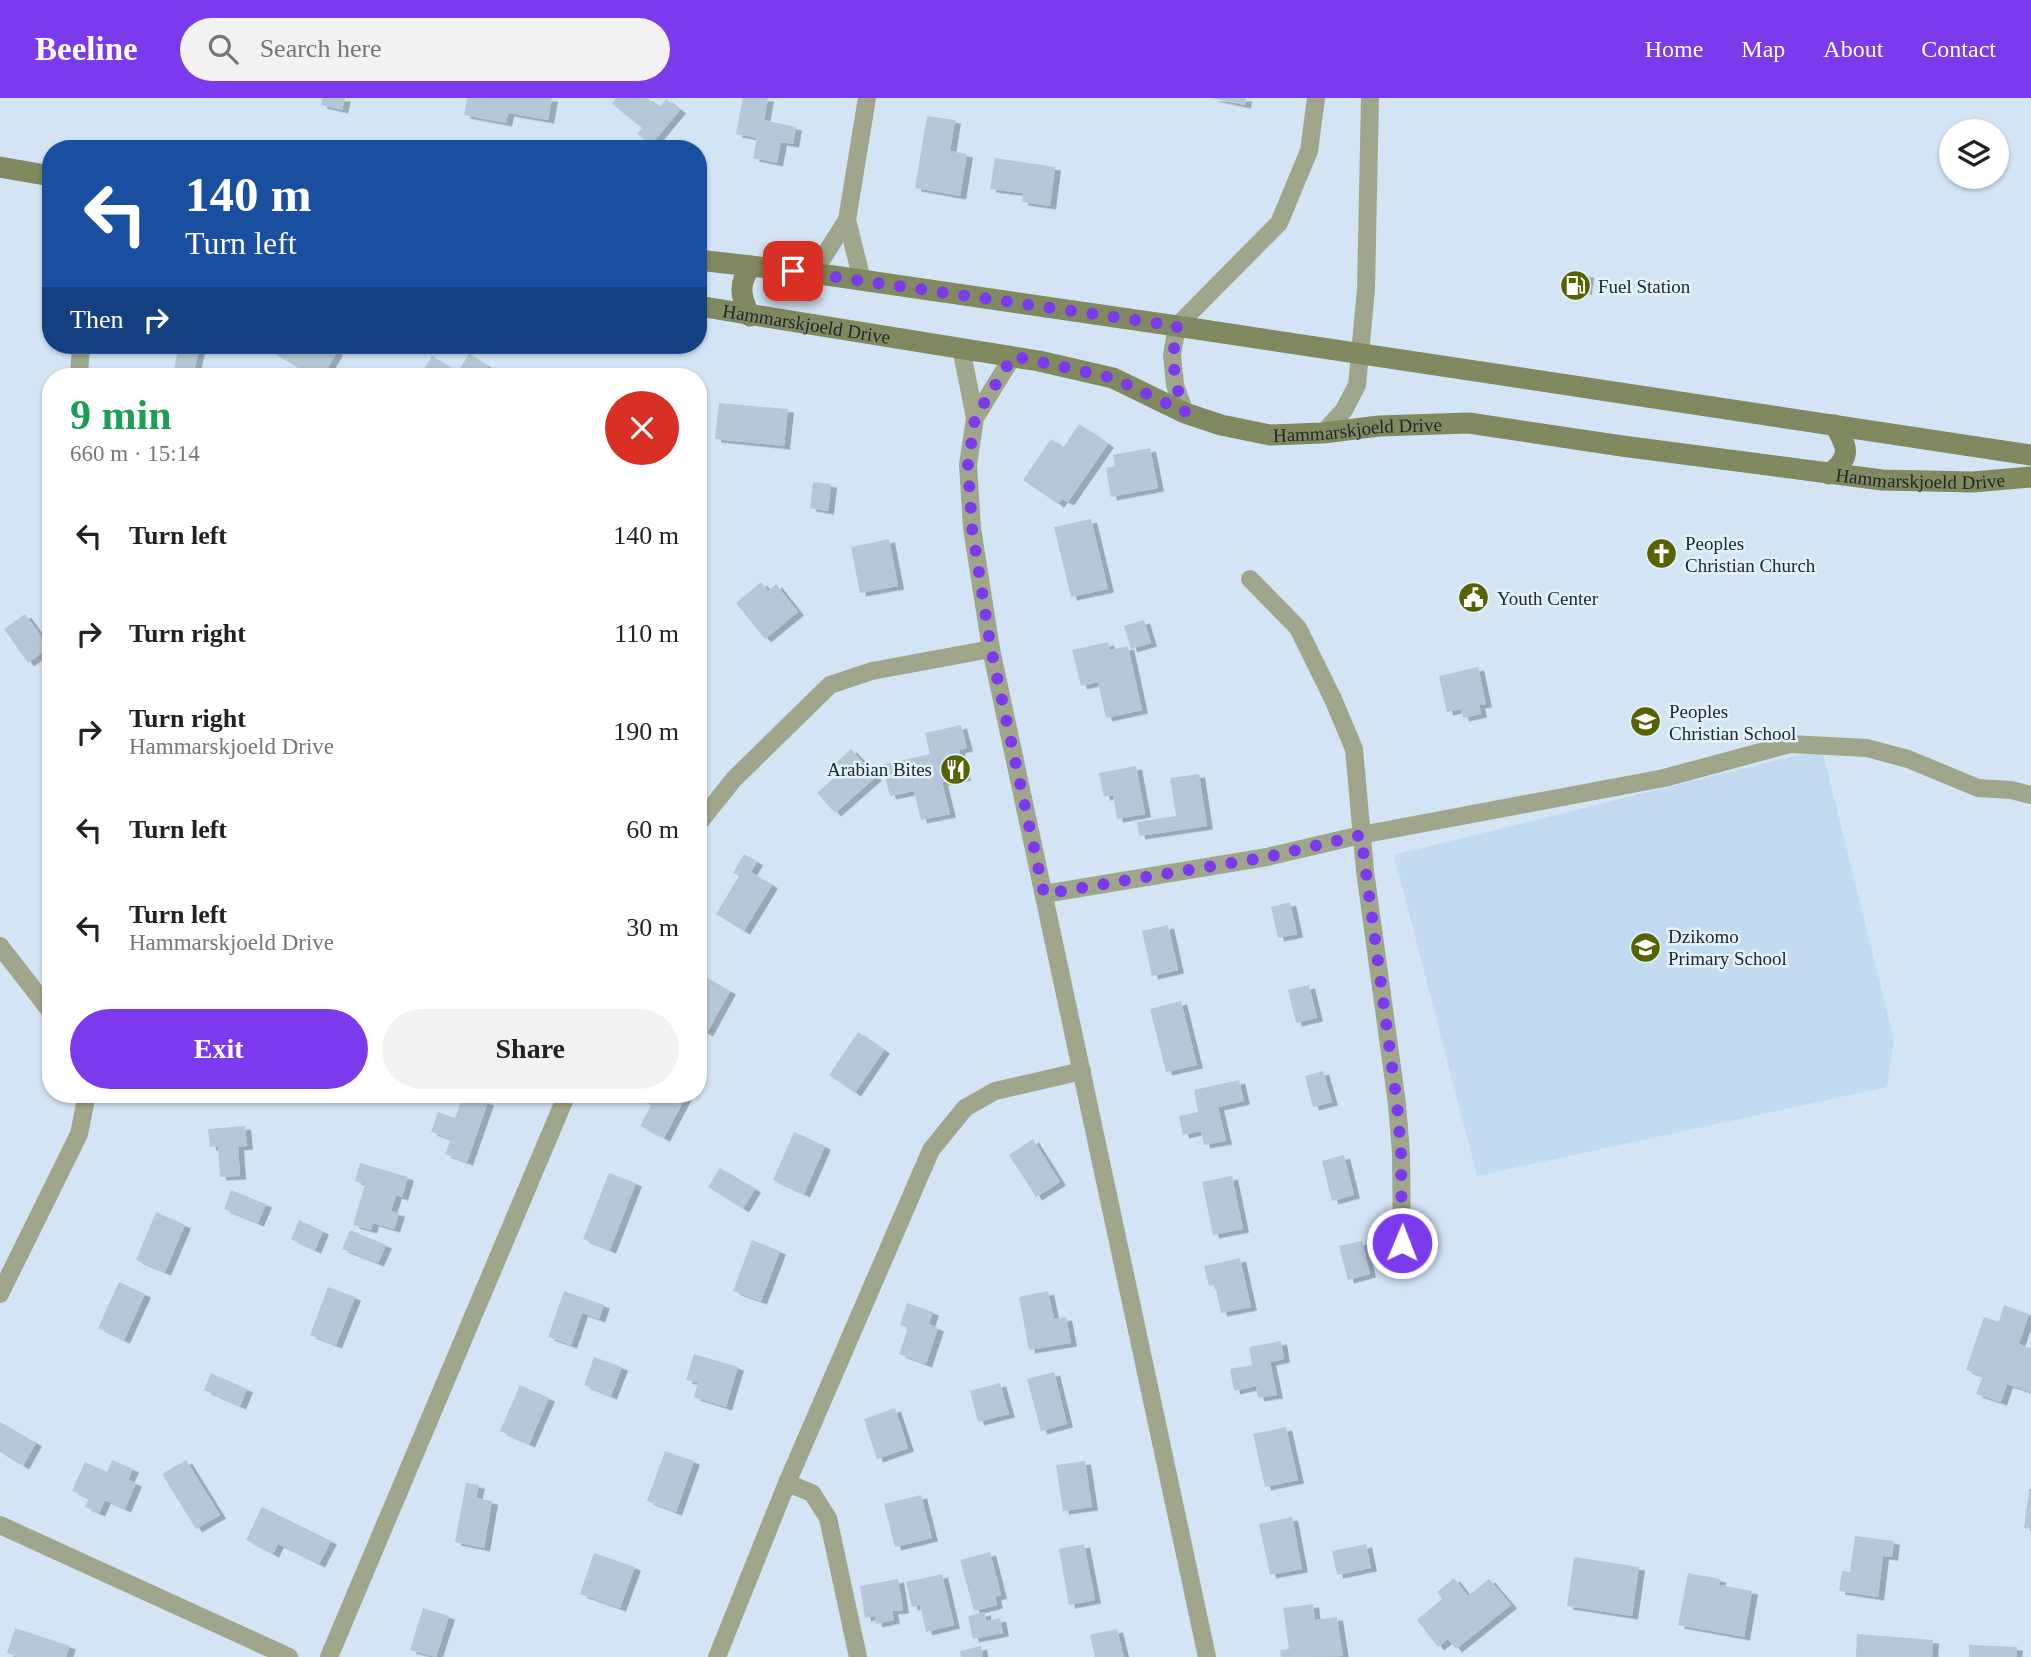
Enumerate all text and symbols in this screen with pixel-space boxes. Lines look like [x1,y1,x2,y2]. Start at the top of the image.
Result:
search box [180,18,670,81]
icon: search [204,30,242,68]
text: Beeline [35,31,138,67]
text: Search here [260,34,382,63]
text: Home [1645,36,1703,62]
text: Map [1741,36,1785,62]
text: About [1823,36,1883,62]
text: Contact [1921,36,1996,62]
map controls [1939,119,2009,189]
button: layers [1939,119,2009,189]
text: 140 m [185,167,312,222]
icon: left [70,168,161,259]
text: Turn left [185,225,297,261]
pin [763,241,823,301]
icon: arrive [774,252,812,290]
fuel station icon: Fuel Station [1558,269,1592,303]
place label: Fuel Station [1598,276,1691,297]
street label: Hammarskjoeld Drive [721,300,892,348]
icon: right [137,301,175,339]
text: Then [70,305,123,334]
button: close [605,391,679,465]
text: 9 min [70,392,172,438]
street label: Hammarskjoeld Drive [1273,414,1442,446]
text: 660 m · 15:14 [70,441,200,466]
street label: Hammarskjoeld Drive [1834,464,2006,493]
icon: left [70,517,108,555]
text: Turn left [129,521,227,550]
text: 140 m [613,521,679,550]
place label: Peoples Christian Church [1685,533,1816,576]
church icon: Peoples Christian Church [1645,537,1679,571]
public building icon: Youth Center [1457,581,1491,615]
place label: Youth Center [1497,588,1599,609]
icon: right [70,615,108,653]
text: Turn right [129,619,246,648]
text: 110 m [614,619,679,648]
place label: Peoples Christian School [1669,701,1796,744]
text: Turn right [129,704,246,733]
school or university icon: Peoples Christian School [1629,705,1663,739]
icon: right [70,713,108,751]
text: 190 m [613,717,679,746]
text: Hammarskjoeld Drive [129,734,334,759]
restaurant icon: Arabian Bites [938,752,972,786]
place label: Arabian Bites [827,759,932,780]
icon: left [70,811,108,849]
text: Turn left [129,815,227,844]
text: 60 m [626,815,679,844]
text: Turn left [129,900,227,929]
icon: left [70,909,108,947]
text: 30 m [626,913,679,942]
place label: Dzikomo Primary School [1668,926,1787,969]
text: Hammarskjoeld Drive [129,930,334,955]
school or university icon: Dzikomo Primary School [1628,930,1662,964]
button: Exit [70,1009,368,1089]
button: Share [382,1009,679,1089]
position arrow [1365,1206,1439,1280]

